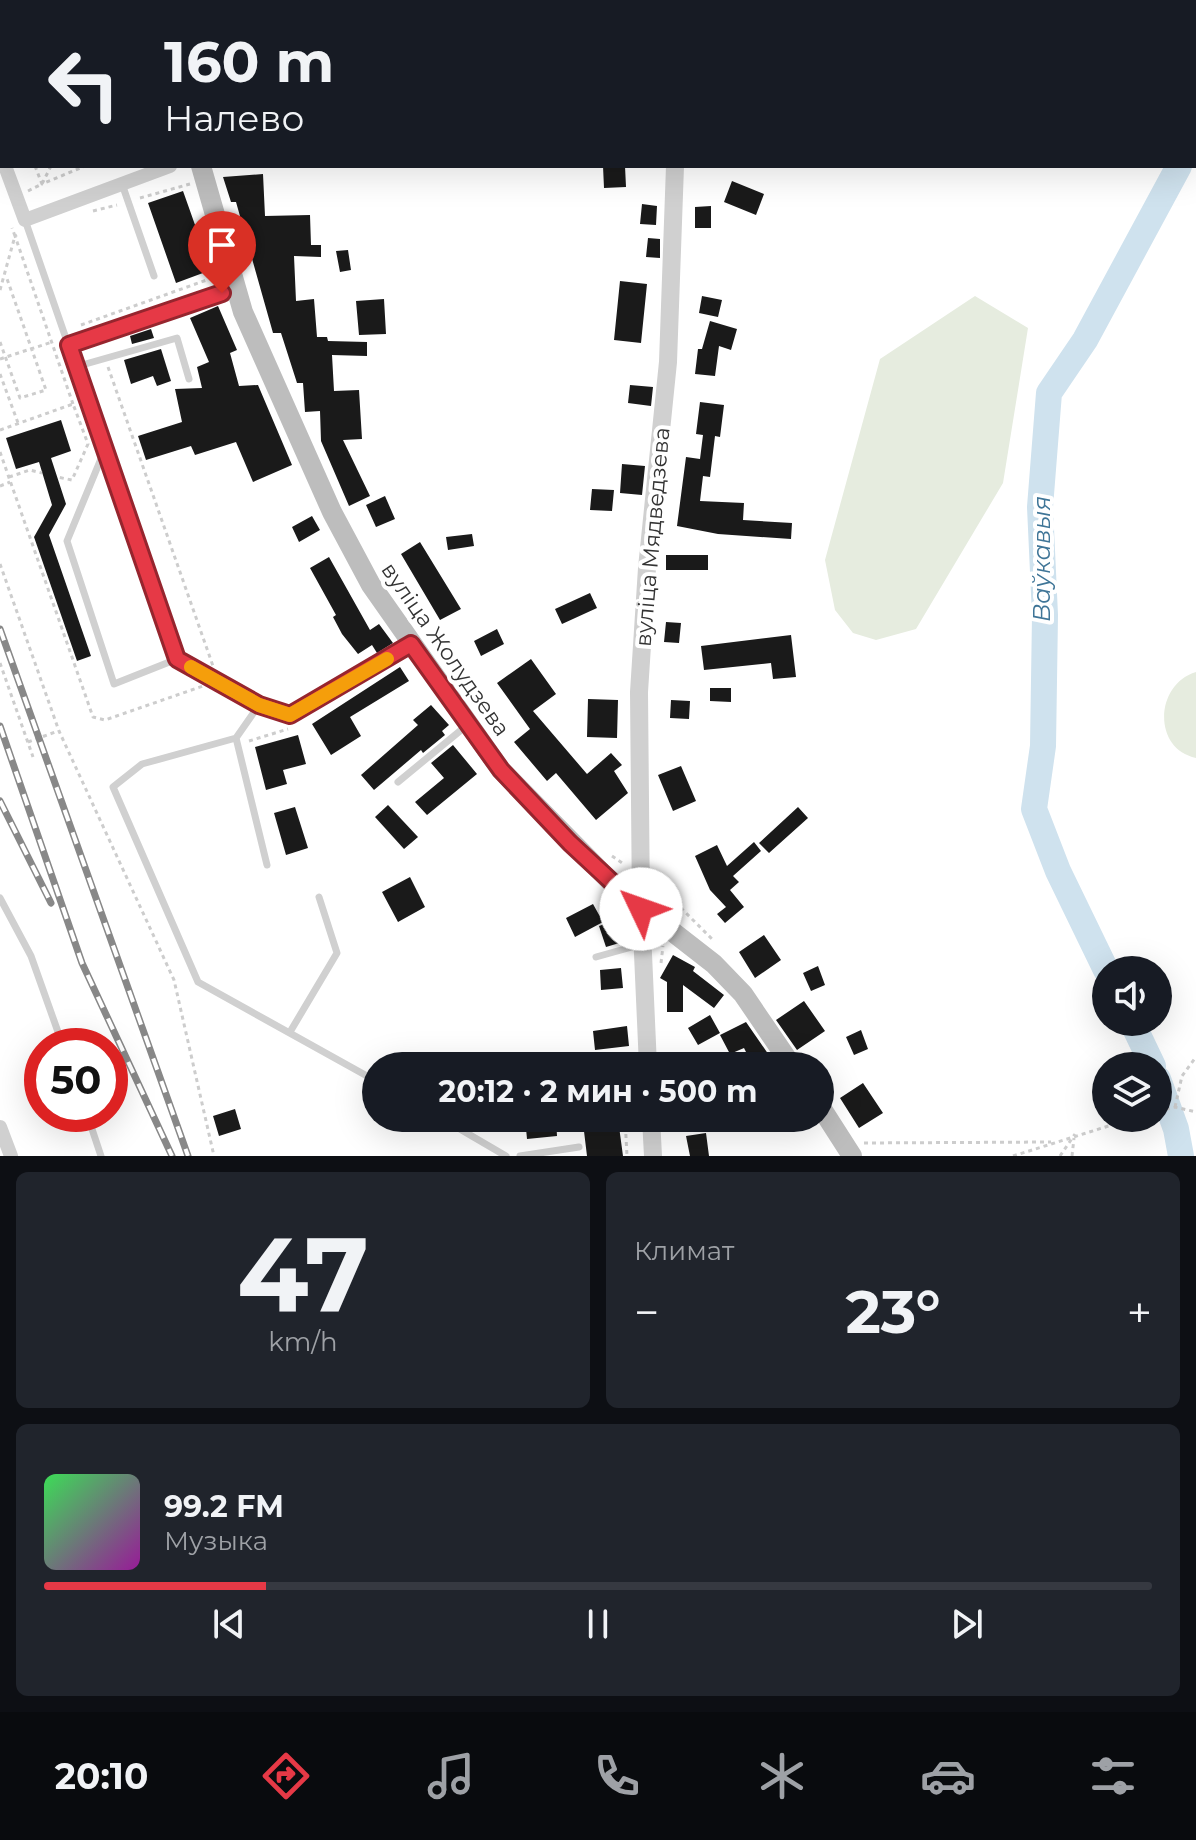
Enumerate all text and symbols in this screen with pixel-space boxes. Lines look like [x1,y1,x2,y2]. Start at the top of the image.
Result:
text: 160 m [164,28,334,96]
icon: left [32,32,136,136]
text: Налево [164,96,304,140]
pin [188,211,256,293]
icon: arrive [200,223,244,267]
street label: вуліца Мядведзева [629,426,676,648]
water label: Ваўкавыя [1027,496,1056,622]
street label: вуліца Жолудзева [376,557,516,741]
position arrow [599,867,683,951]
map controls [1092,956,1172,1132]
button: sound [1092,956,1172,1036]
speed limit sign: 50 [24,1028,128,1132]
button: layers [1092,1052,1172,1132]
text: 20:12 · 2 мин · 500 m [439,1073,757,1110]
text: 47 [237,1210,369,1337]
text: Климат [634,1235,734,1267]
text: 23° [845,1275,941,1348]
text: − [634,1285,659,1339]
text: + [1127,1285,1152,1339]
text: km/h [268,1326,338,1358]
text: 99.2 FM [164,1488,284,1525]
text: Музыка [164,1525,268,1557]
icon: previous [207,1602,251,1646]
icon: pause [576,1602,620,1646]
icon: next [945,1602,989,1646]
icon: directions [258,1748,314,1804]
icon: music [423,1748,479,1804]
icon: phone [589,1748,645,1804]
icon: climate [754,1748,810,1804]
icon: car [920,1748,976,1804]
icon: filters [1085,1748,1141,1804]
text: 20:10 [55,1754,148,1798]

